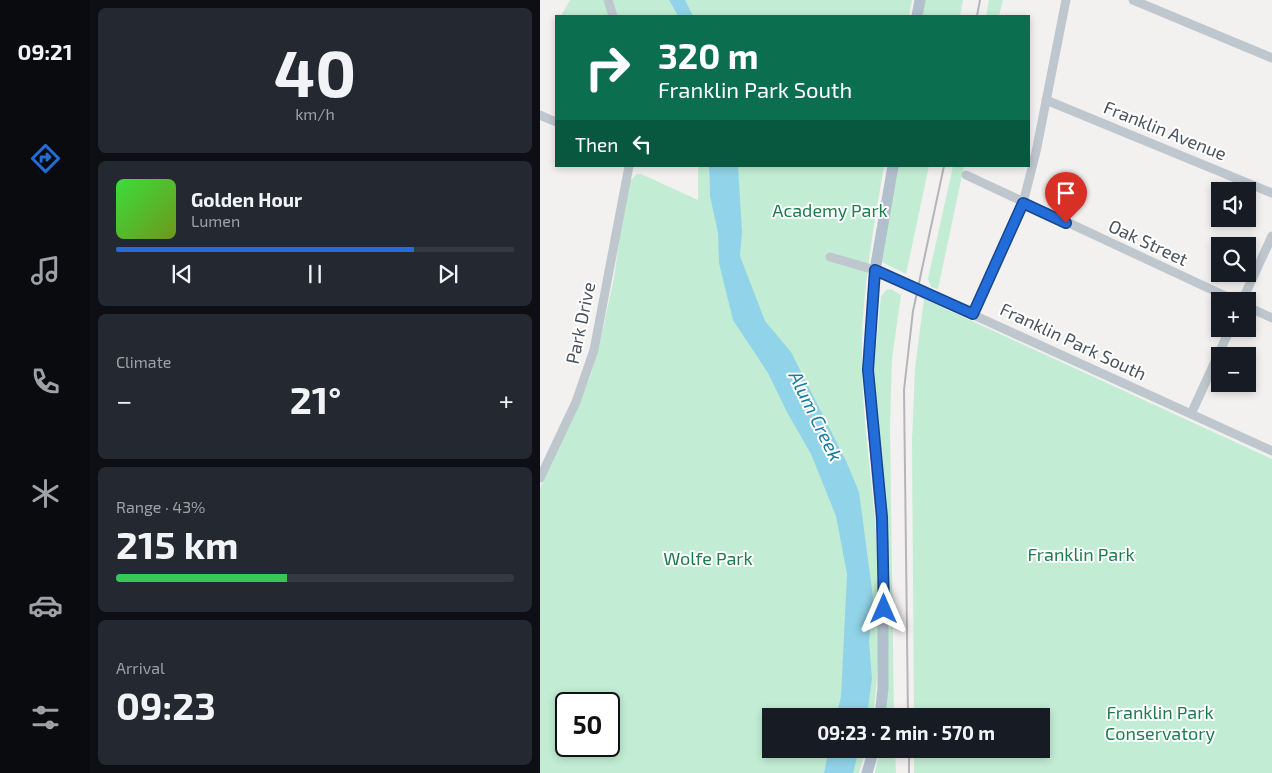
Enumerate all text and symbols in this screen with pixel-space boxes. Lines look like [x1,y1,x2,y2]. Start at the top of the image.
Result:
text: 40 [274,32,356,110]
text: 320 m [658,34,759,76]
icon: right [575,35,640,100]
text: 09:21 [18,38,72,64]
text: Franklin Park South [658,76,852,102]
street label: Franklin Avenue [1101,95,1230,165]
text: km/h [295,104,335,123]
icon: left [628,130,656,158]
text: Then [575,133,618,156]
icon: directions [28,141,63,176]
pin [1045,172,1087,223]
icon: arrive [1052,179,1080,207]
map controls [1211,182,1256,392]
button: sound [1211,182,1256,227]
text: Golden Hour [191,188,302,211]
park label: Academy Park [772,199,888,221]
text: Lumen [191,211,240,230]
street label: Oak Street [1105,214,1192,270]
button: search [1211,237,1256,282]
icon: music [28,253,63,288]
icon: previous [168,260,196,288]
icon: pause [301,260,329,288]
icon: next [434,260,462,288]
street label: Park Drive [561,280,599,366]
button: + [1211,292,1256,337]
street label: Franklin Park South [997,298,1150,385]
button: − [1211,347,1256,392]
text: Climate [116,352,171,371]
icon: phone [28,364,63,399]
water label: Alum Creek [784,366,848,465]
text: 21° [290,376,341,422]
text: − [116,383,132,417]
text: + [499,383,514,417]
icon: climate [28,476,63,511]
text: Range · 43% [116,497,205,516]
text: 215 km [116,521,238,567]
park label: Franklin Park [1027,543,1135,565]
park label: Wolfe Park [663,547,753,569]
position arrow [857,582,909,634]
icon: car [28,588,63,623]
text: Arrival [116,658,165,677]
text: 09:23 [116,682,216,728]
speed limit sign: 50 [555,692,620,757]
icon: filters [28,700,63,735]
park label: Franklin Park Conservatory [1105,701,1216,744]
text: 09:23 · 2 min · 570 m [817,721,995,744]

